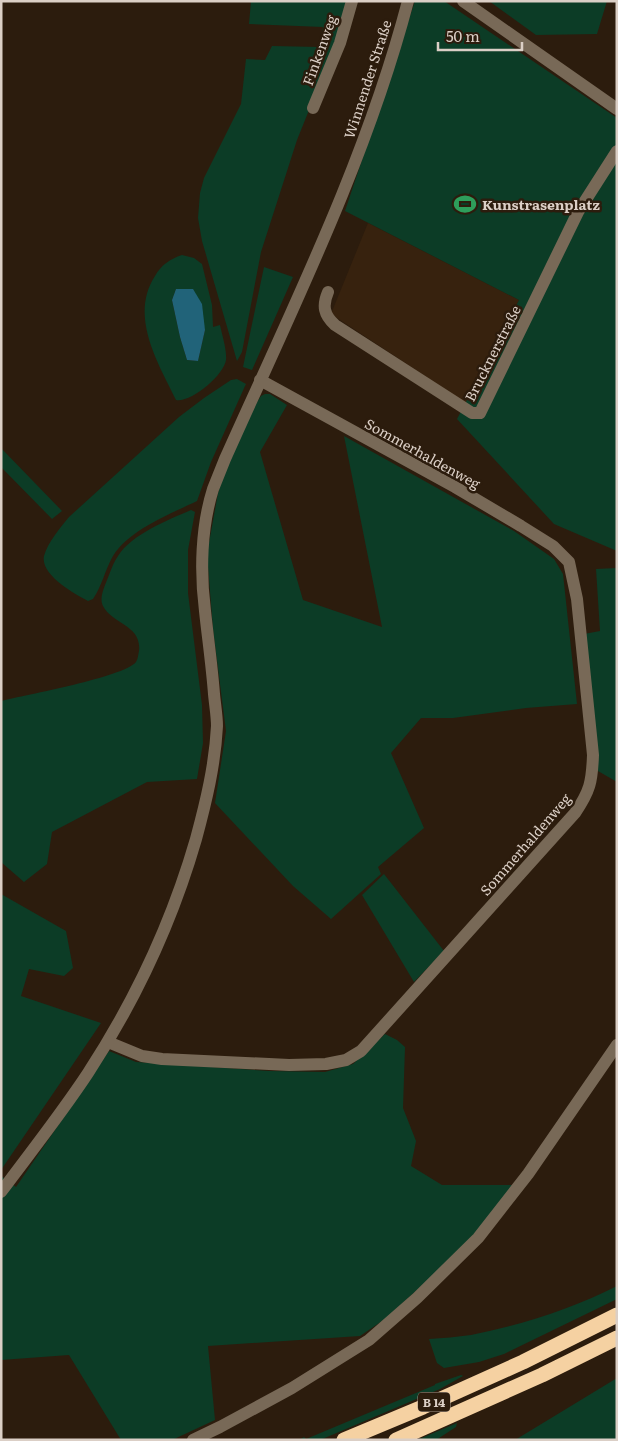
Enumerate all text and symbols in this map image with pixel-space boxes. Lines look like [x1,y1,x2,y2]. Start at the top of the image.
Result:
street label: Finkenweg [297,12,341,88]
street label: Winnender Straße [338,17,396,141]
scale bar [438,20,522,52]
text: 50 m [446,24,480,47]
sports icon: Kunstrasenplatz [452,191,478,217]
place label: Kunstrasenplatz [482,194,600,214]
street label: Brucknerstraße [459,301,525,405]
street label: Sommerhaldenweg [362,413,485,493]
street label: Sommerhaldenweg [475,788,575,899]
road number: B 14 [418,1392,450,1411]

